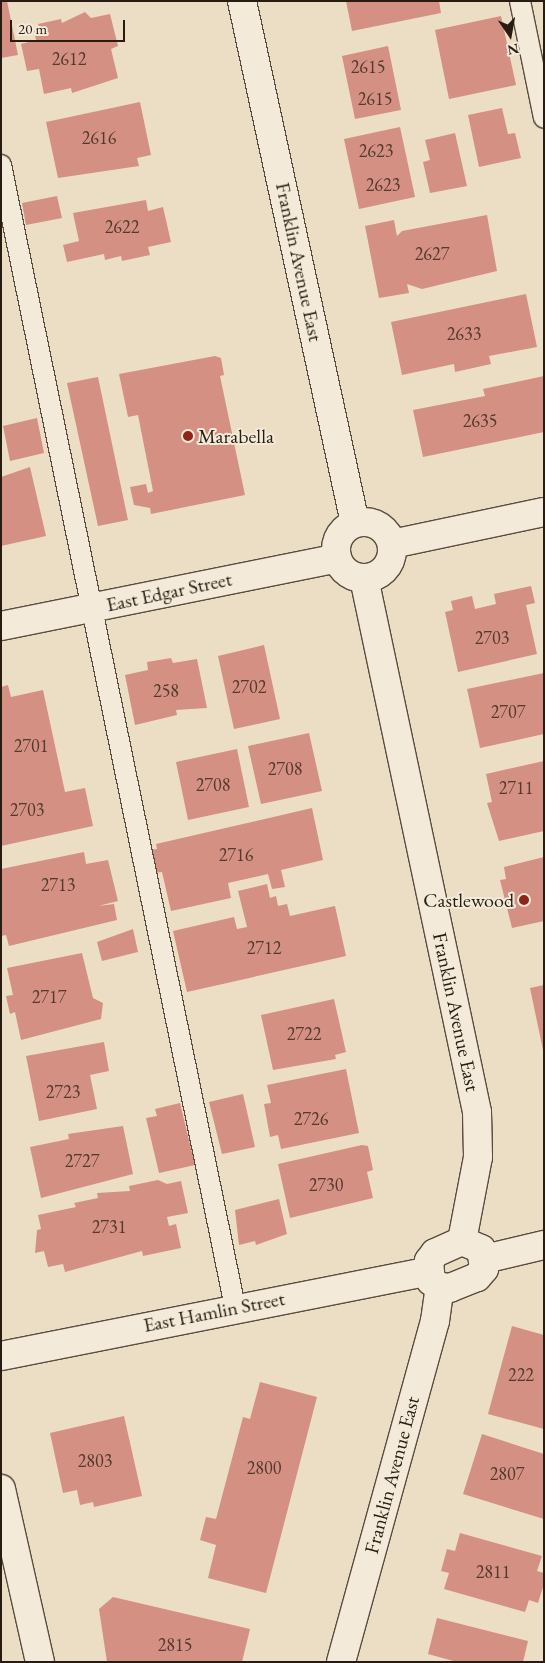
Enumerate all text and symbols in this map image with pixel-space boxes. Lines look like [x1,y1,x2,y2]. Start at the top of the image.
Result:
scale bar [12,10,128,42]
north arrow [485,10,535,60]
text: 20 m [18,19,47,38]
text: N [506,40,521,60]
house number: 2612 [52,48,86,70]
house number: 2615 [351,56,385,78]
house number: 2615 [358,88,392,110]
house number: 2616 [82,127,116,149]
house number: 2623 [359,140,393,162]
house number: 2623 [366,174,400,196]
street label: Franklin Avenue East [270,180,328,344]
house number: 2622 [105,216,139,238]
house number: 2627 [415,243,449,265]
house number: 2633 [447,323,481,345]
house number: 2635 [463,410,497,432]
place label: Marabella [198,424,274,448]
marker: Marabella [182,430,194,442]
street label: East Edgar Street [104,567,234,617]
house number: 2703 [475,627,509,649]
house number: 2702 [232,676,266,698]
house number: 258 [153,680,179,702]
house number: 2707 [491,701,525,723]
house number: 2701 [14,735,48,757]
house number: 2708 [268,758,302,780]
house number: 2708 [196,774,230,796]
house number: 2711 [499,777,533,799]
house number: 2703 [10,799,44,821]
house number: 2716 [219,844,253,866]
house number: 2713 [41,874,75,896]
place label: Castlewood [423,888,514,912]
marker: Castlewood [518,894,530,906]
street label: Franklin Avenue East [427,930,485,1094]
house number: 2712 [247,937,281,959]
house number: 2717 [32,986,66,1008]
house number: 2722 [287,1023,321,1045]
house number: 2723 [46,1081,80,1103]
house number: 2726 [294,1108,328,1130]
house number: 2727 [65,1150,99,1172]
house number: 2730 [309,1174,343,1196]
house number: 2731 [92,1216,126,1238]
street label: East Hamlin Street [141,1287,287,1337]
house number: 222 [508,1364,534,1386]
street label: Franklin Avenue East [359,1394,425,1556]
house number: 2803 [78,1450,112,1472]
house number: 2800 [247,1457,281,1479]
house number: 2807 [490,1463,524,1485]
house number: 2811 [476,1561,510,1583]
house number: 2815 [158,1634,192,1656]

